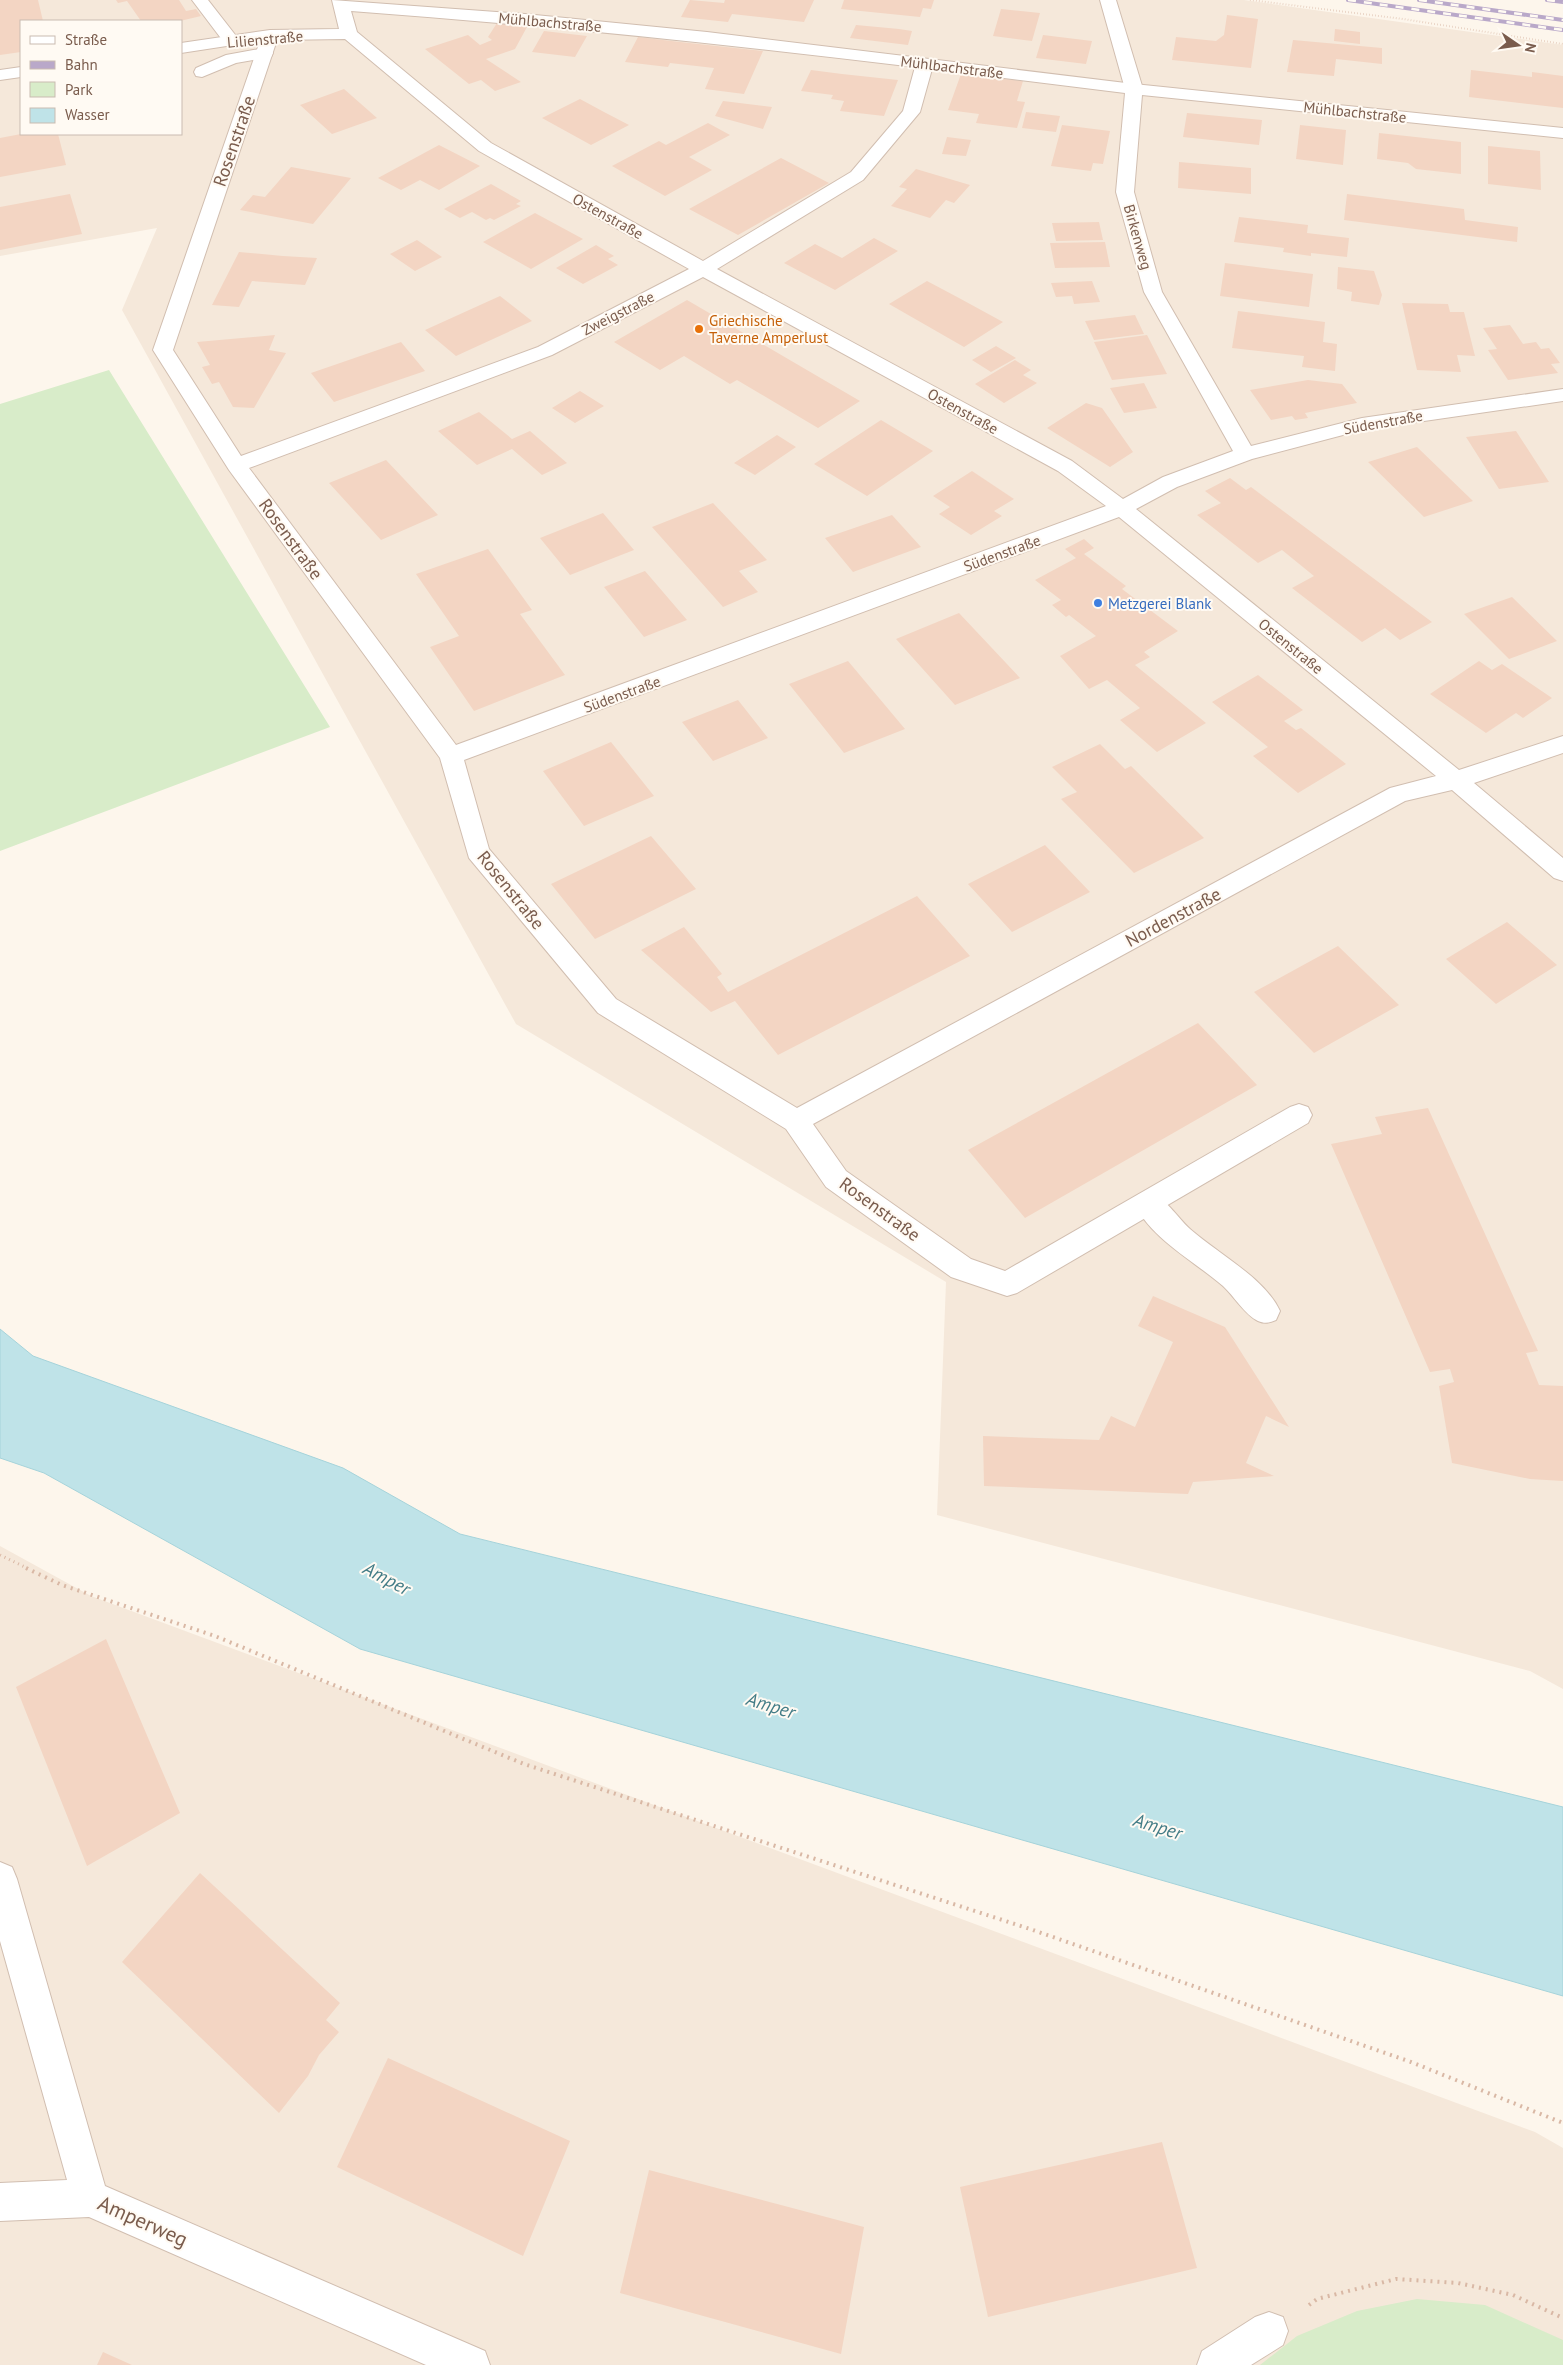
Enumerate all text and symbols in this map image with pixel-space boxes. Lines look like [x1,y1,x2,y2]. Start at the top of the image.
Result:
street label: Mühlbachstraße [498,8,602,36]
legend [20,20,182,135]
north arrow [1493,20,1543,70]
street label: Lilienstraße [226,26,304,52]
text: Straße [65,30,107,49]
text: N [1521,41,1540,54]
street label: Mühlbachstraße [899,51,1005,83]
text: Bahn [65,55,98,74]
text: Park [65,80,93,99]
street label: Rosenstraße [208,93,260,189]
street label: Mühlbachstraße [1303,97,1407,127]
text: Wasser [65,105,110,124]
street label: Ostenstraße [569,189,647,243]
street label: Birkenweg [1120,202,1156,272]
street label: Zweigstraße [579,287,657,339]
place label: Griechische Taverne Amperlust [709,311,828,347]
marker: Griechische Taverne Amperlust [693,323,705,335]
street label: Ostenstraße [924,384,1002,438]
street label: Südenstraße [1342,406,1424,438]
street label: Rosenstraße [254,494,328,584]
street label: Südenstraße [961,530,1043,576]
place label: Metzgerei Blank [1108,594,1212,613]
marker: Metzgerei Blank [1092,597,1104,609]
street label: Ostenstraße [1255,614,1327,678]
street label: Südenstraße [581,671,663,717]
street label: Rosenstraße [472,846,550,934]
street label: Nordenstraße [1121,882,1225,952]
street label: Rosenstraße [835,1172,925,1246]
water label: Amper [359,1555,416,1601]
water label: Amper [743,1686,800,1724]
water label: Amper [1130,1807,1187,1845]
street label: Amperweg [94,2189,192,2253]

